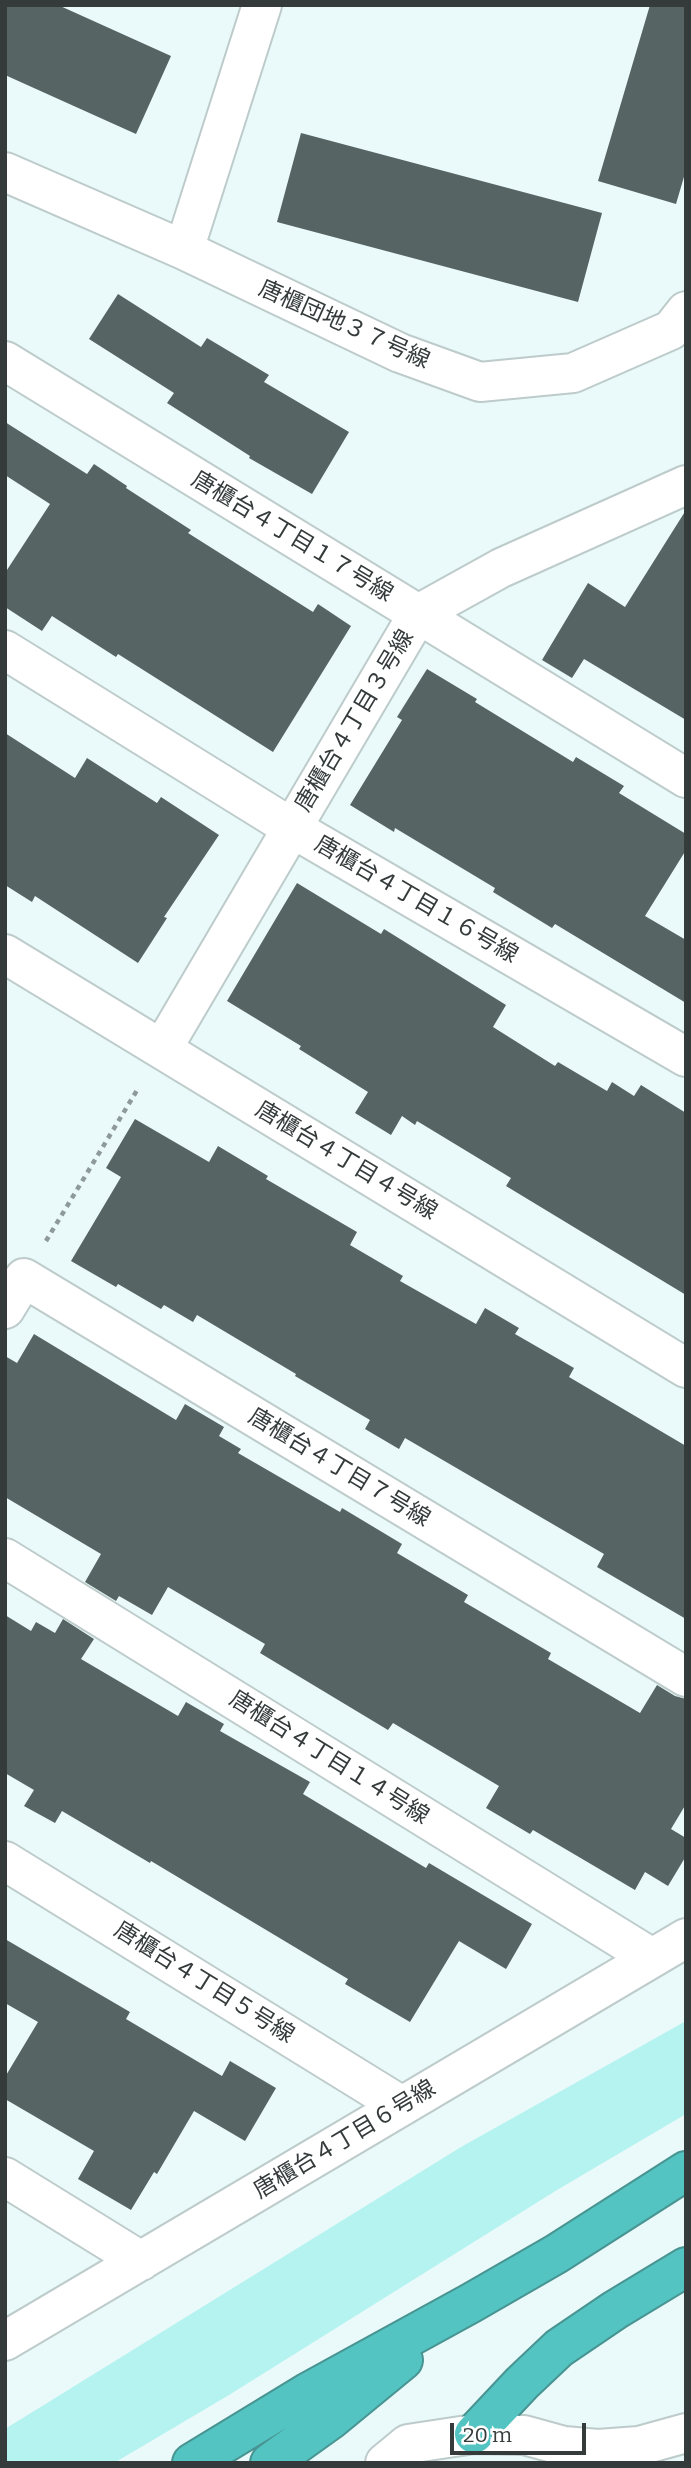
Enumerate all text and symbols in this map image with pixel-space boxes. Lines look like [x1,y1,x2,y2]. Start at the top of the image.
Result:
street label: 唐櫃団地３７号線 [254,275,434,375]
street label: 唐櫃台４丁目１７号線 [186,466,398,608]
street label: 唐櫃台４丁目３号線 [290,625,420,817]
street label: 唐櫃台４丁目１６号線 [310,831,522,969]
street label: 唐櫃台４丁目４号線 [250,1096,442,1226]
street label: 唐櫃台４丁目７号線 [243,1403,435,1533]
street label: 唐櫃台４丁目１４号線 [224,1685,434,1831]
street label: 唐櫃台４丁目５号線 [109,1916,299,2050]
street label: 唐櫃台４丁目６号線 [249,2075,441,2205]
scale bar [453,2408,590,2452]
text: 20 m [463,2422,512,2448]

